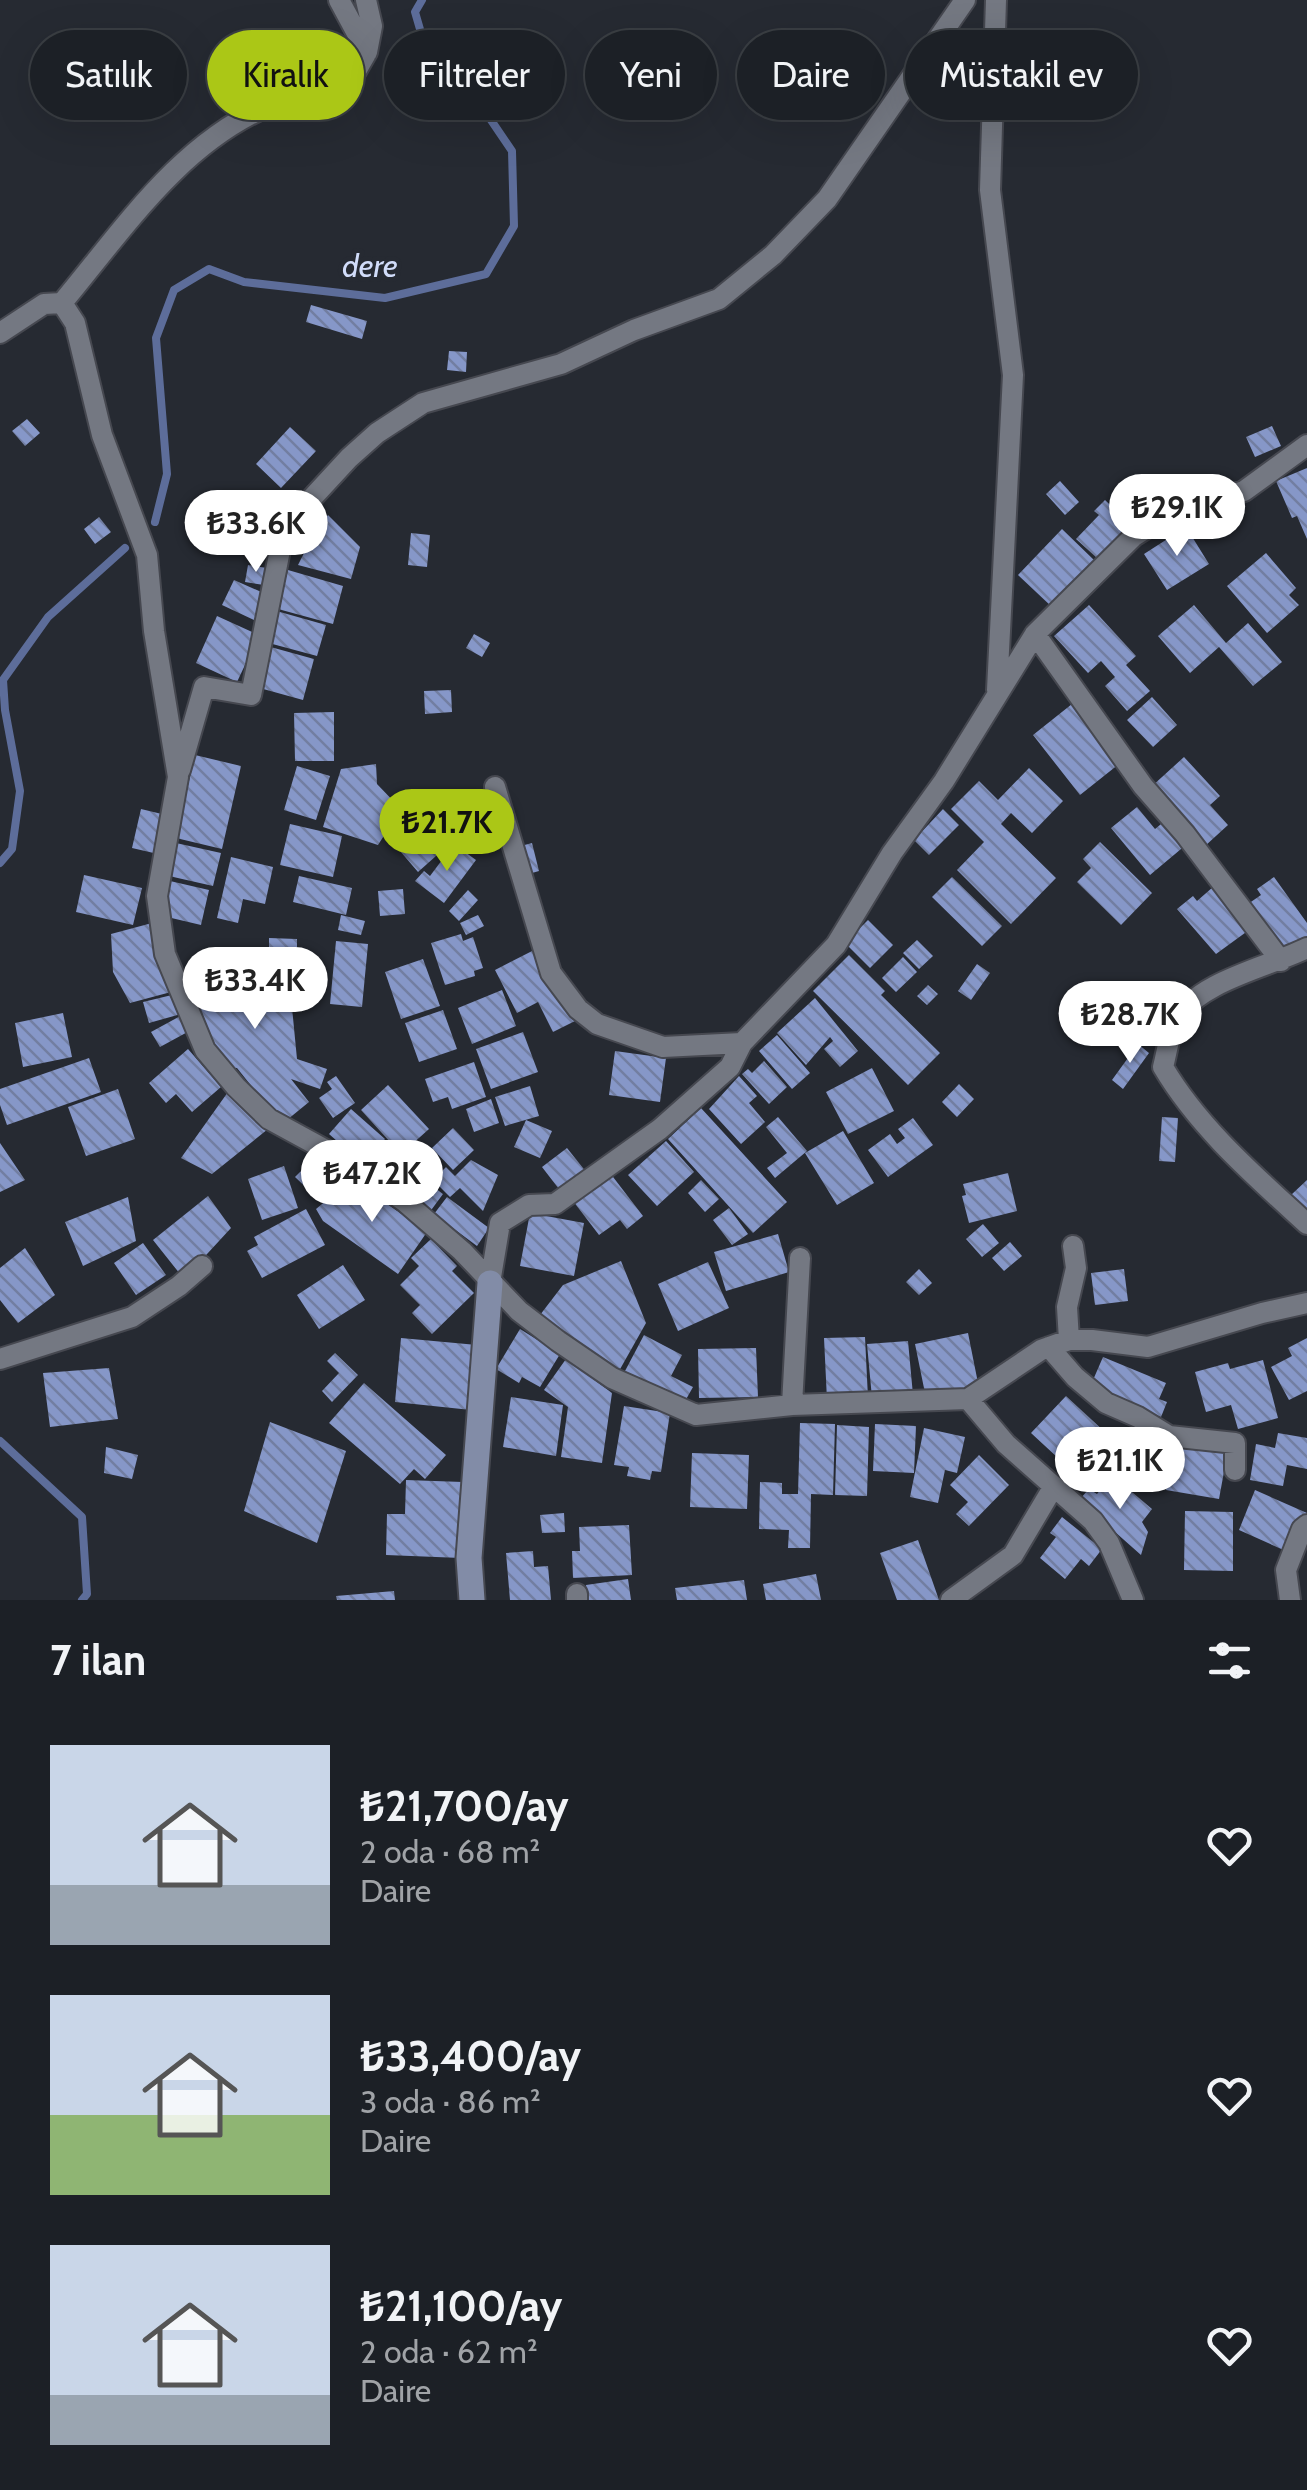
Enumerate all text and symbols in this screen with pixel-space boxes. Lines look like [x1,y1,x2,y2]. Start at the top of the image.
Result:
chip: Satılık [30,30,187,120]
chip: Kiralık [207,30,364,120]
chip: Filtreler [384,30,565,120]
chip: Yeni [585,30,717,120]
chip: Daire [737,30,885,120]
chip: Müstakil ev [905,30,1138,120]
water label: dere [342,246,398,285]
pin: ₺29.1K [1096,474,1258,559]
text: ₺29.1K [1131,487,1223,526]
pin: ₺33.6K [175,490,337,575]
text: ₺33.6K [207,503,305,542]
pin: ₺21.7K [366,789,528,874]
text: ₺21.7K [401,802,493,841]
pin: ₺33.4K [174,947,336,1032]
text: ₺33.4K [205,960,305,999]
pin: ₺28.7K [1049,981,1211,1066]
text: ₺28.7K [1081,994,1179,1033]
pin: ₺47.2K [291,1140,453,1225]
text: ₺47.2K [323,1153,421,1192]
pin: ₺21.1K [1039,1427,1201,1512]
text: ₺21.1K [1077,1440,1163,1479]
icon: filters [1202,1633,1257,1688]
text: 7 ilan [50,1634,146,1686]
text: ₺21,700/ay [360,1780,569,1832]
icon: home [130,1785,250,1905]
icon: heart [1202,1818,1257,1873]
text: 2 oda · 68 m² [360,1832,540,1871]
text: Daire [360,1871,431,1910]
text: ₺33,400/ay [360,2030,581,2082]
icon: home [130,2035,250,2155]
icon: heart [1202,2068,1257,2123]
text: 3 oda · 86 m² [360,2082,541,2121]
text: Daire [360,2121,431,2160]
text: ₺21,100/ay [360,2280,562,2332]
icon: home [130,2285,250,2405]
icon: heart [1202,2318,1257,2373]
text: 2 oda · 62 m² [360,2332,538,2371]
text: Daire [360,2371,431,2410]

